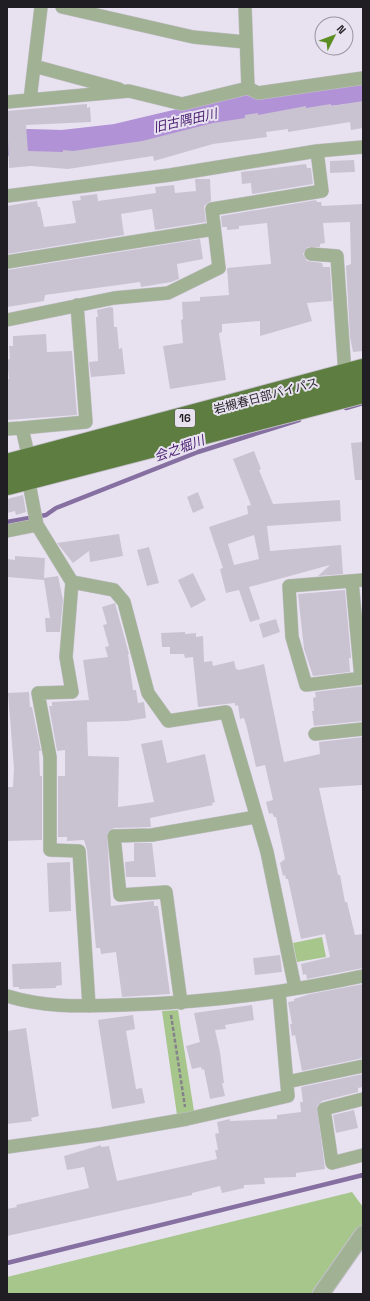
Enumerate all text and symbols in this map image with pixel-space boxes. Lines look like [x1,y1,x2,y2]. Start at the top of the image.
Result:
north arrow [314,16,354,56]
text: N [334,22,349,37]
water label: 旧古隅田川 [152,104,221,136]
street label: 岩槻春日部バイパス [212,374,320,418]
road number: 16 [175,409,195,427]
water label: 会之堀川 [152,431,208,465]

